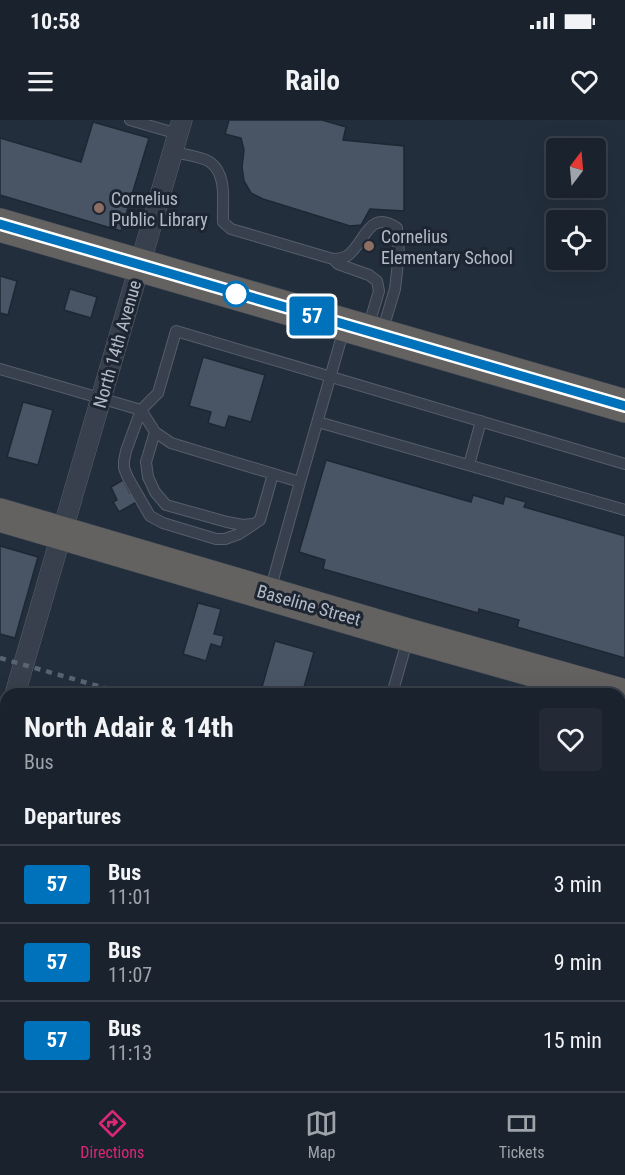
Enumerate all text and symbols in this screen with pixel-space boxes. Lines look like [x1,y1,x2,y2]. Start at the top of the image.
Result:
text: 10:58 [30,9,81,34]
icon: menu [24,65,57,98]
text: Railo [285,65,340,97]
icon: heart [568,65,601,98]
north arrow [546,138,606,198]
map controls [546,138,606,270]
place label: Cornelius Public Library [111,188,208,230]
marker: Cornelius Public Library [92,201,106,215]
button: locate [546,210,606,270]
place label: Cornelius Elementary School [381,226,513,268]
marker: Cornelius Elementary School [362,239,376,253]
street label: North 14th Avenue [89,278,145,410]
unlabelled marker [223,281,249,307]
line badge: 57 [285,296,339,336]
text: 57 [301,304,323,328]
street label: Baseline Street [255,580,363,630]
button: heart [539,708,602,771]
text: North Adair & 14th [24,711,234,744]
text: Bus [24,750,54,774]
text: Departures [24,804,121,829]
text: Bus [108,860,141,885]
text: 57 [46,872,68,896]
text: 3 min [554,872,602,897]
text: 11:01 [108,885,152,909]
text: Bus [108,938,141,963]
text: 57 [46,950,68,974]
text: 9 min [554,950,602,975]
text: 11:07 [108,963,152,987]
text: Bus [108,1016,141,1041]
text: 57 [46,1028,68,1052]
text: 15 min [543,1028,602,1053]
text: 11:13 [108,1041,152,1065]
tab: Directions [80,1107,144,1162]
tab: Map [305,1107,338,1162]
tab: Tickets [499,1107,545,1162]

